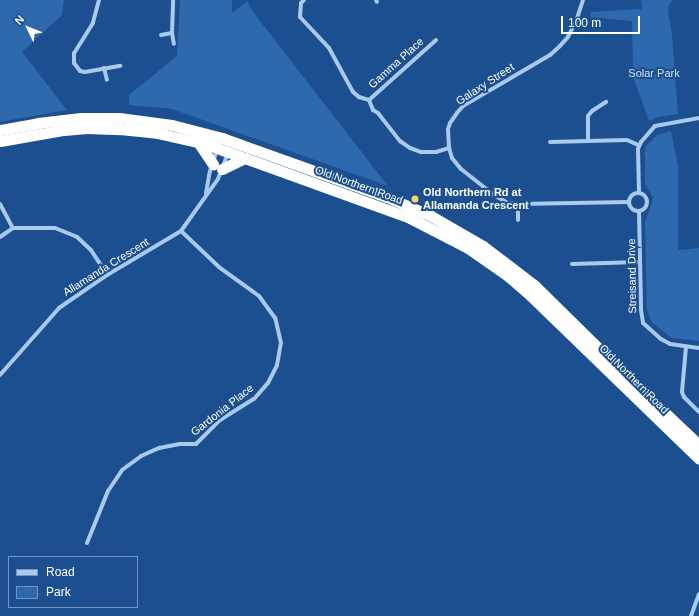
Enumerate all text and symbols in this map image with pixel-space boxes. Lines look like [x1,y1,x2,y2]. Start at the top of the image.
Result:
north arrow [8,8,48,48]
scale bar [563,8,642,34]
text: N [12,13,26,27]
text: 100 m [568,16,601,30]
street label: Gamma Place [366,35,426,91]
street label: Galaxy Street [453,60,517,108]
park label: Solar Park [628,66,680,80]
street label: Old Northern Road [313,163,405,207]
place label: Old Northern Rd at Allamanda Crescent [423,186,529,212]
marker: Old Northern Rd at Allamanda Crescent [410,194,420,204]
street label: Allamanda Crescent [61,235,151,299]
street label: Streisand Drive [625,238,639,314]
street label: Old Northern Road [597,342,671,416]
street label: Gardonia Place [188,381,256,439]
legend [8,556,138,608]
text: Road [46,565,75,579]
text: Park [46,585,71,599]

